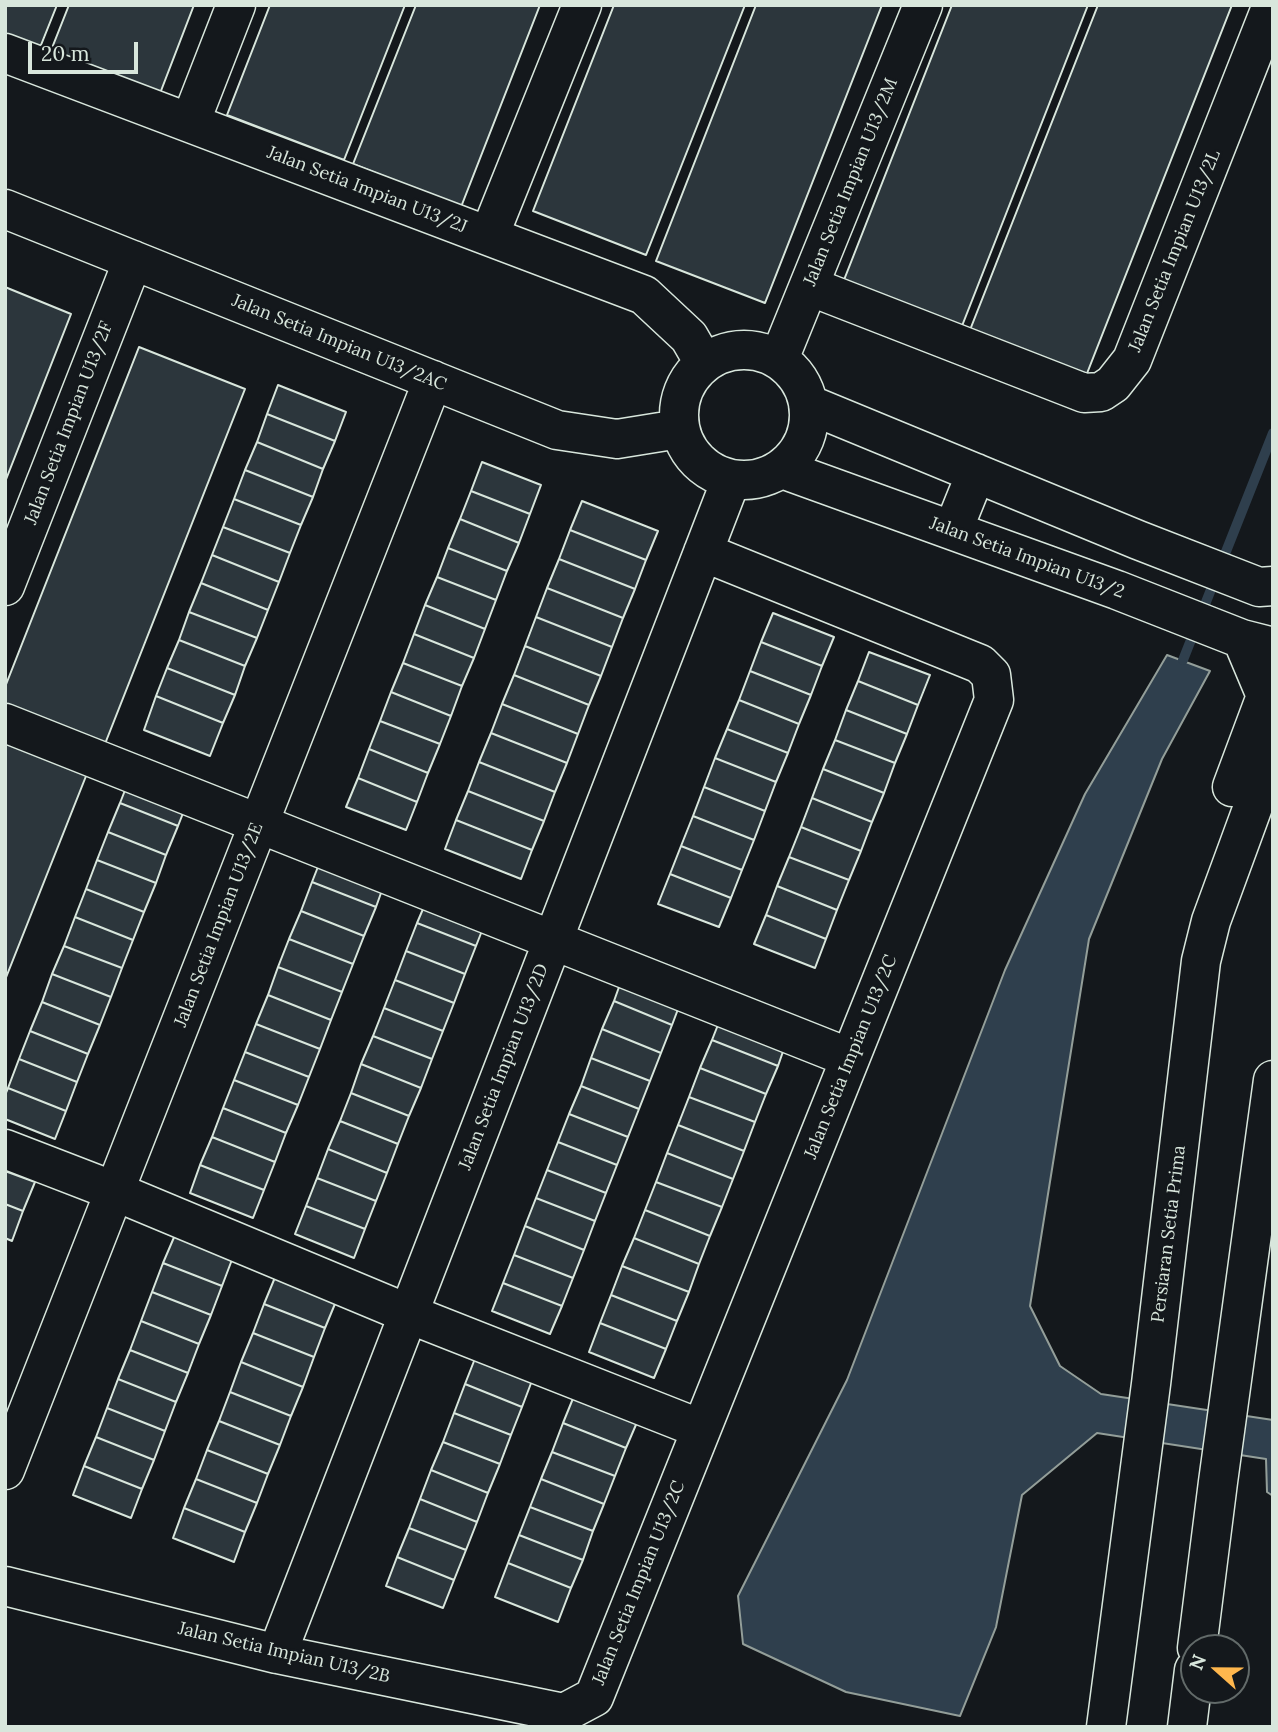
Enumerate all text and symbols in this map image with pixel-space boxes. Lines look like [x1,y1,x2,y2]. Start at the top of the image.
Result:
scale bar [32,28,142,72]
text: 20 m [41,40,90,67]
street label: Jalan Setia Impian U13/2M [799,75,903,289]
street label: Jalan Setia Impian U13/2J [264,142,470,238]
street label: Jalan Setia Impian U13/2L [1125,147,1225,355]
street label: Jalan Setia Impian U13/2AC [229,290,449,396]
street label: Jalan Setia Impian U13/2F [20,319,118,527]
street label: Jalan Setia Impian U13/2 [927,513,1127,603]
street label: Jalan Setia Impian U13/2E [170,820,268,1030]
street label: Jalan Setia Impian U13/2C [800,952,902,1162]
street label: Jalan Setia Impian U13/2D [455,961,553,1173]
street label: Persiaran Setia Prima [1147,1144,1191,1324]
street label: Jalan Setia Impian U13/2C [588,1478,690,1688]
street label: Jalan Setia Impian U13/2B [176,1618,392,1688]
north arrow [1180,1634,1250,1704]
text: N [1183,1651,1211,1673]

